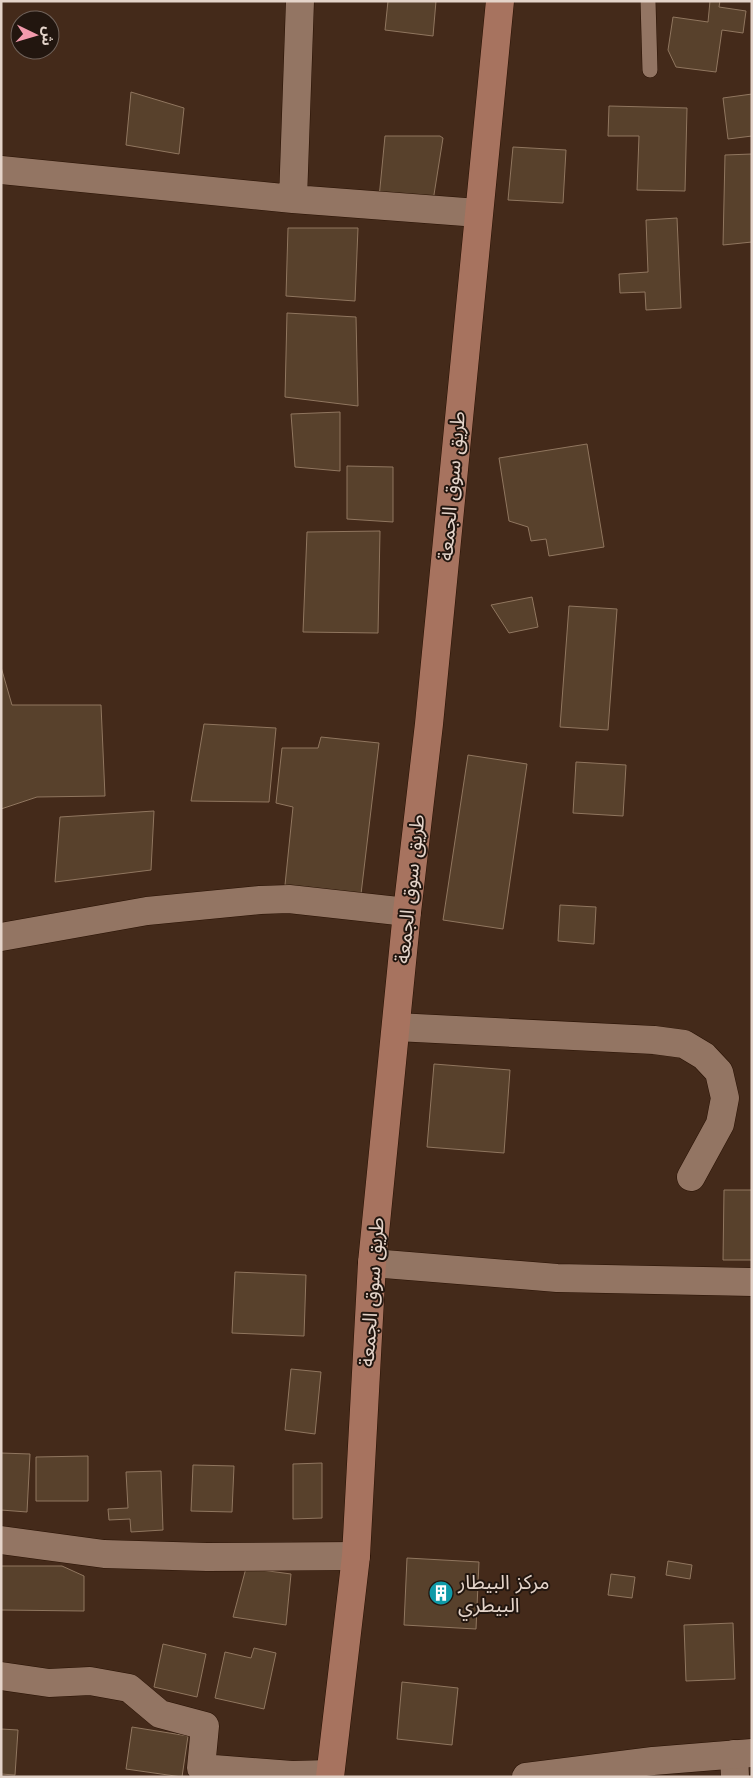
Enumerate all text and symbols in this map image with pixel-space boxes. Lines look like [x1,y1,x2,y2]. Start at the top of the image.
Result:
north arrow [10,10,60,60]
text: ش [37,26,59,47]
street label: طريق سوق الجمعة [431,410,473,562]
street label: طريق سوق الجمعة [388,813,432,965]
street label: طريق سوق الجمعة [352,1216,392,1368]
place label: مركز البيطار البيطري [457,1568,549,1620]
building icon: مركز البيطار البيطري [428,1580,454,1606]

